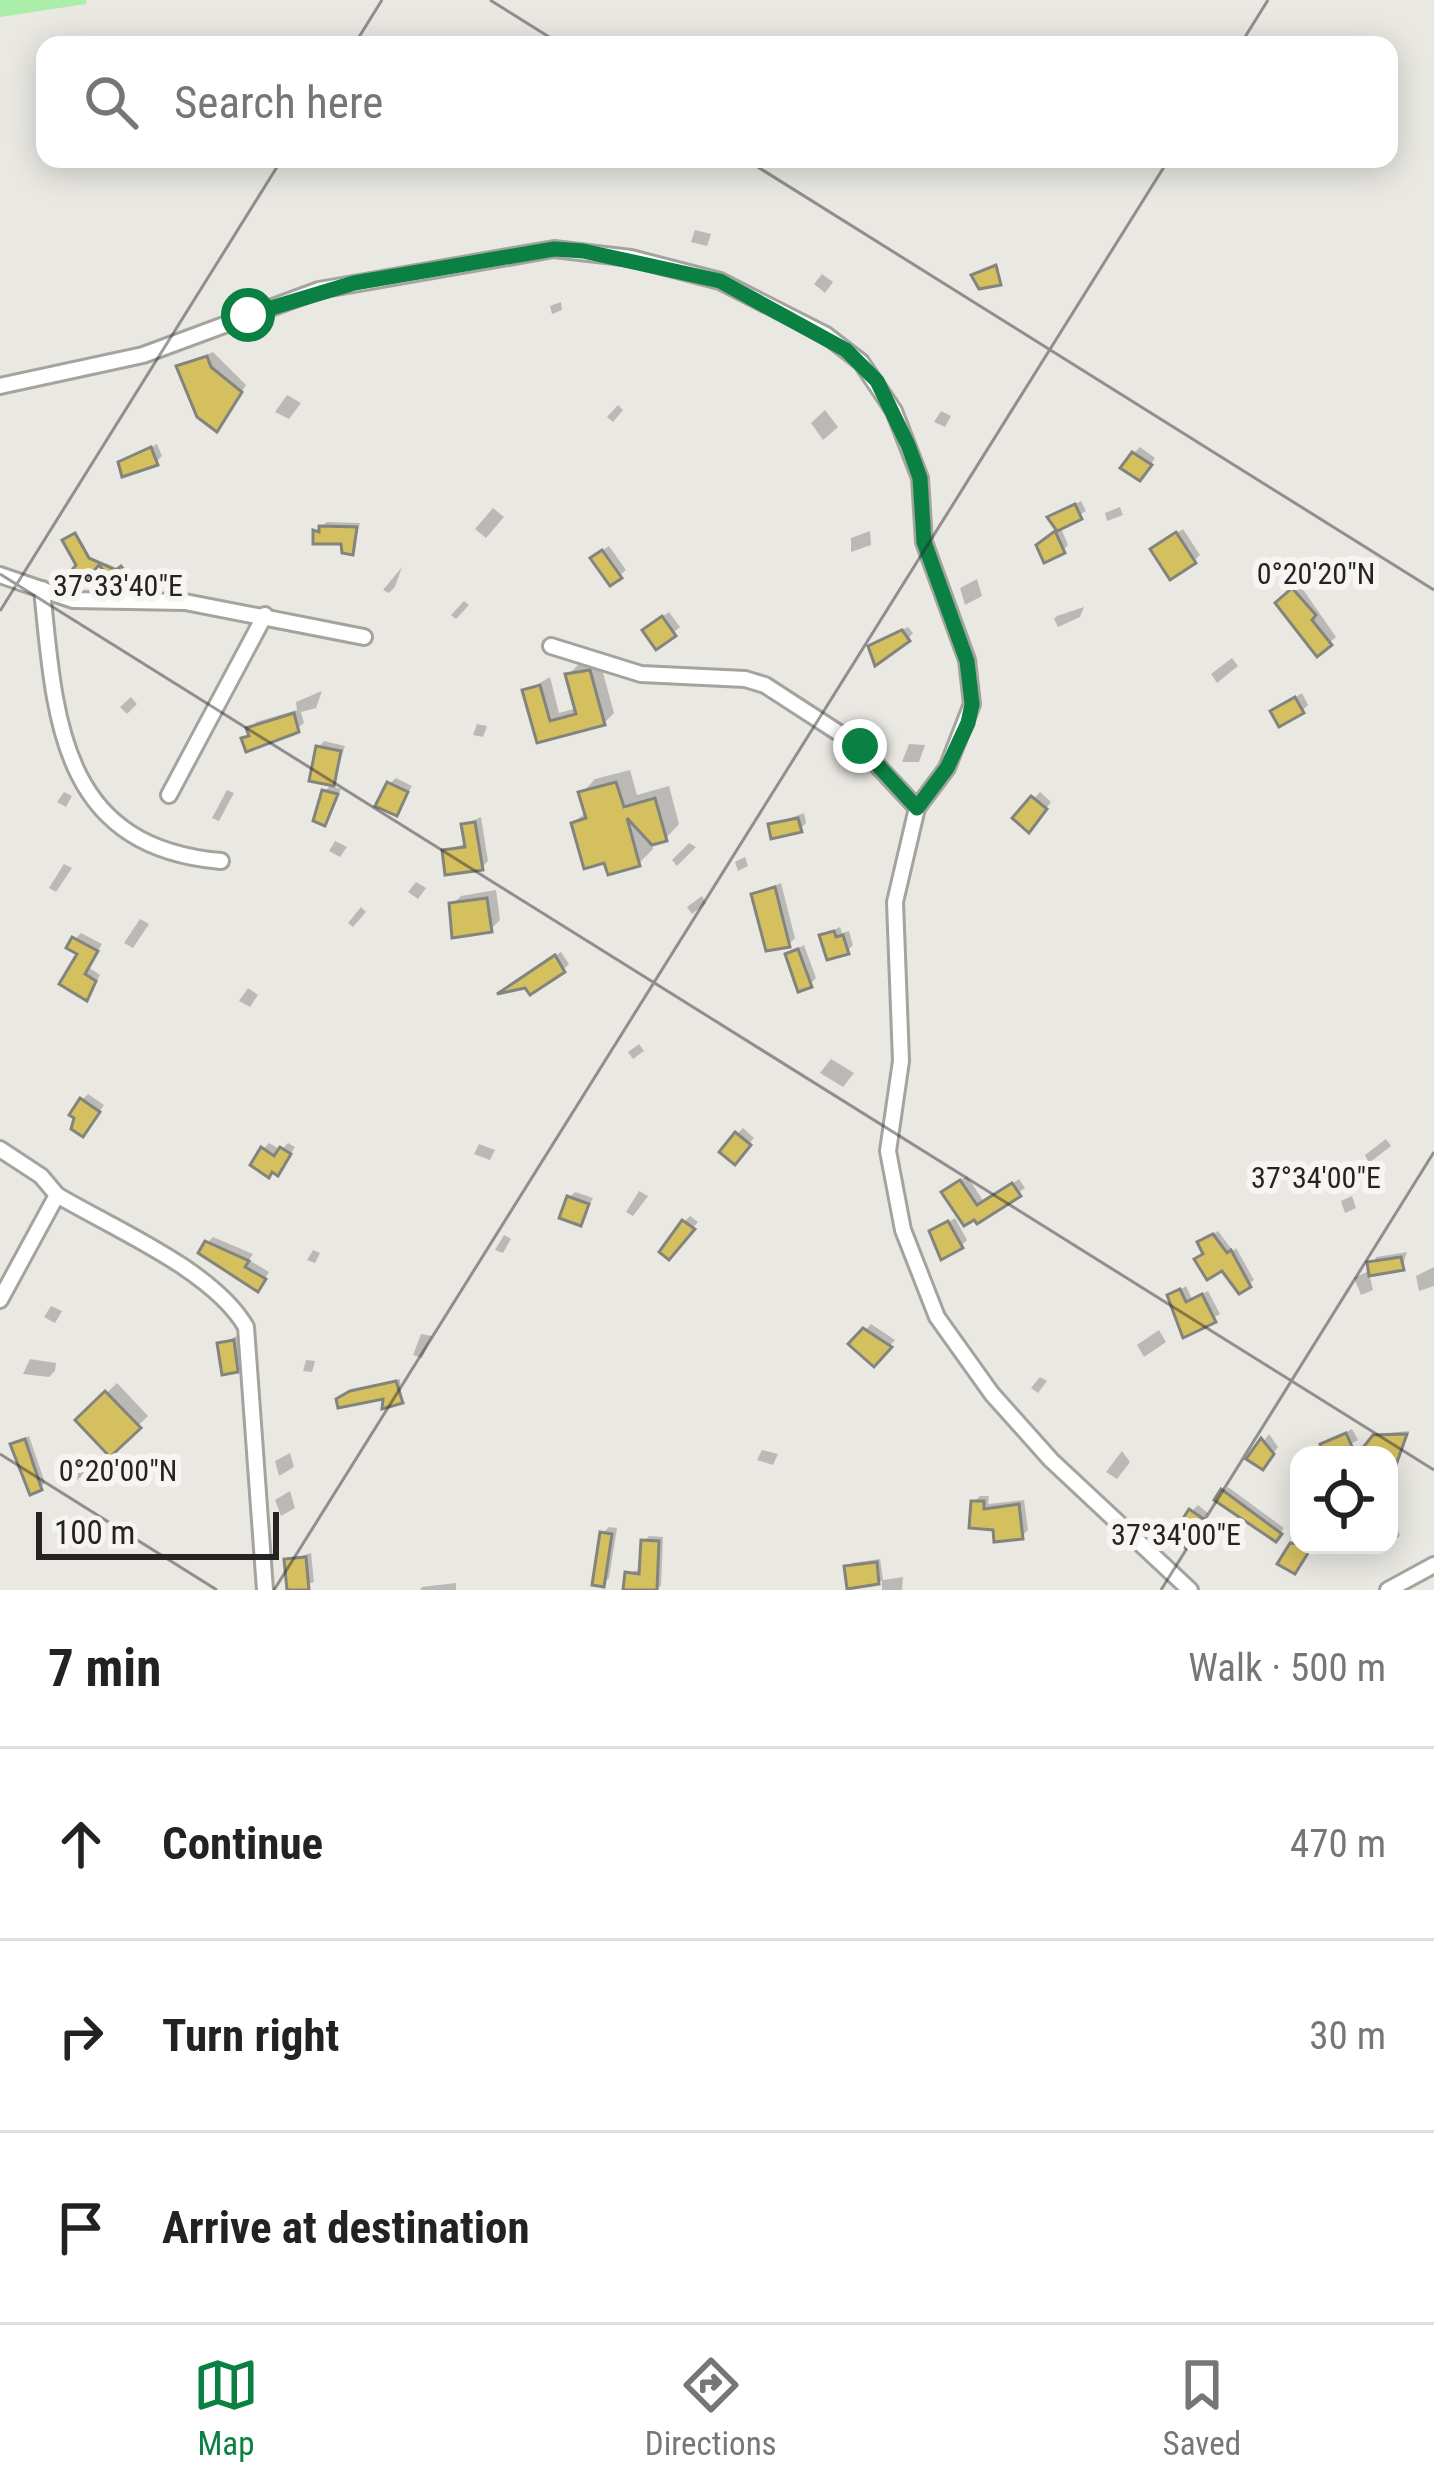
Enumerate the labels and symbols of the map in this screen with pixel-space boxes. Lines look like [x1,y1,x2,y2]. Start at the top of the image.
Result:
route start [221,288,275,342]
text: 0°20'20"N [1257,556,1375,591]
text: 37°33'40"E [53,568,183,603]
route end [833,719,887,773]
text: 37°34'00"E [1251,1160,1381,1195]
text: 0°20'00"N [59,1453,177,1488]
scale bar [36,1506,279,1559]
text: 37°34'00"E [1111,1517,1241,1552]

